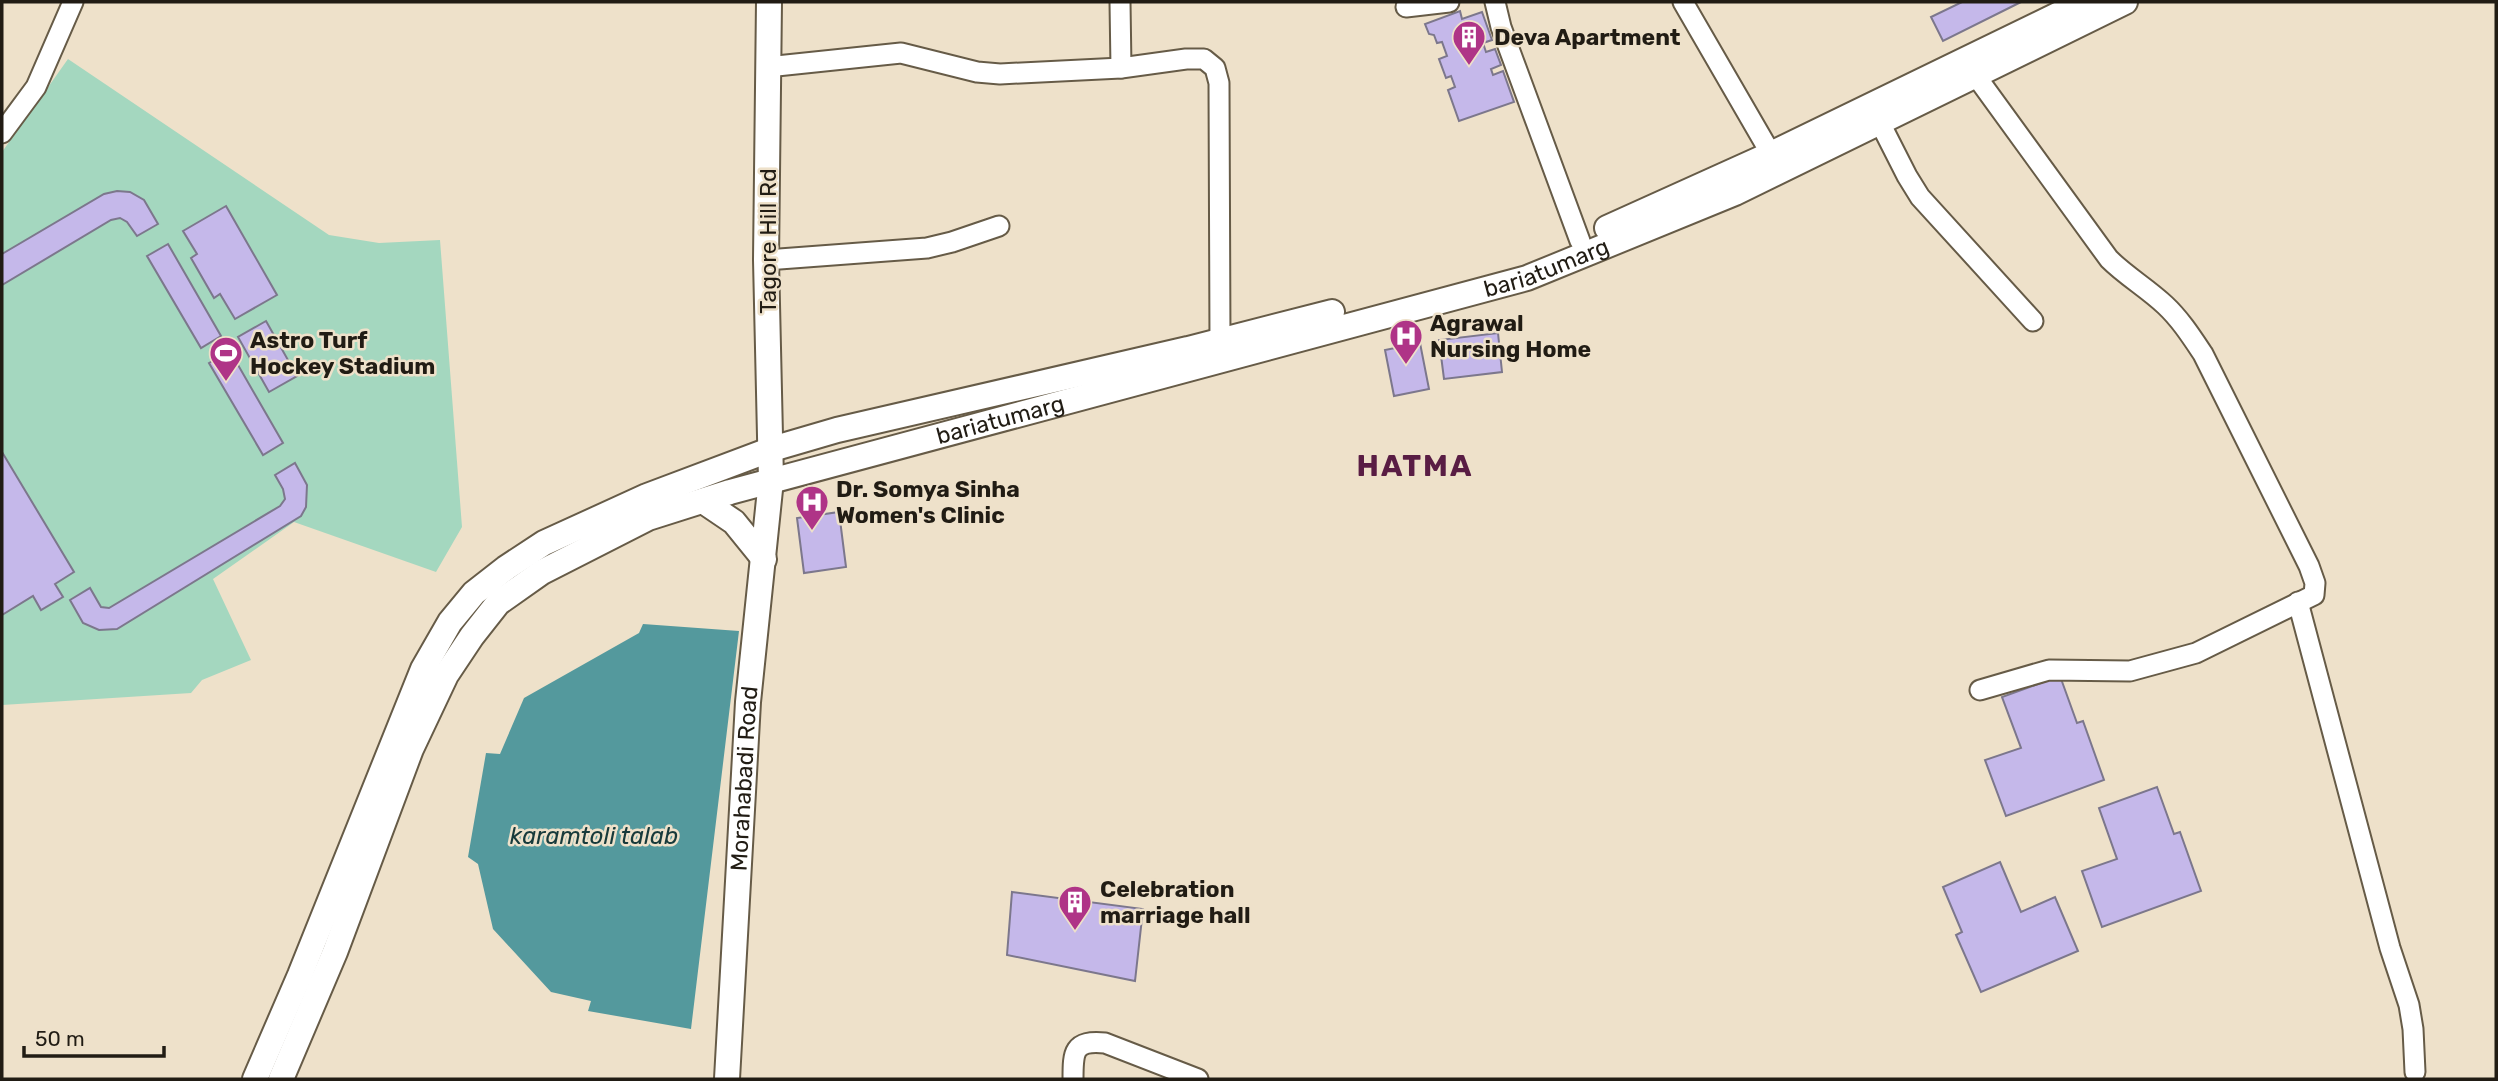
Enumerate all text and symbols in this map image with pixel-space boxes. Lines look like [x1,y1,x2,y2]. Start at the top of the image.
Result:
building icon: Deva Apartment [1450,18,1488,67]
place label: Deva Apartment [1494,23,1681,51]
street label: Tagore Hill Rd [754,168,782,314]
street label: bariatumarg [1481,232,1613,303]
place label: Agrawal Nursing Home [1430,309,1591,363]
hospital icon: Agrawal Nursing Home [1387,317,1425,366]
place label: Astro Turf Hockey Stadium [250,326,435,380]
sports icon: Astro Turf Hockey Stadium [207,334,245,383]
street label: bariatumarg [933,389,1067,450]
district label: HATMA [1357,448,1473,484]
place label: Dr. Somya Sinha Women's Clinic [836,475,1020,529]
hospital icon: Dr. Somya Sinha Women's Clinic [793,483,831,532]
street label: Morahabadi Road [725,685,764,872]
water label: karamtoli talab [510,822,678,850]
place label: Celebration marriage hall [1100,875,1251,929]
building icon: Celebration marriage hall [1056,883,1094,932]
scale bar [24,1014,164,1058]
text: 50 m [35,1026,85,1051]

